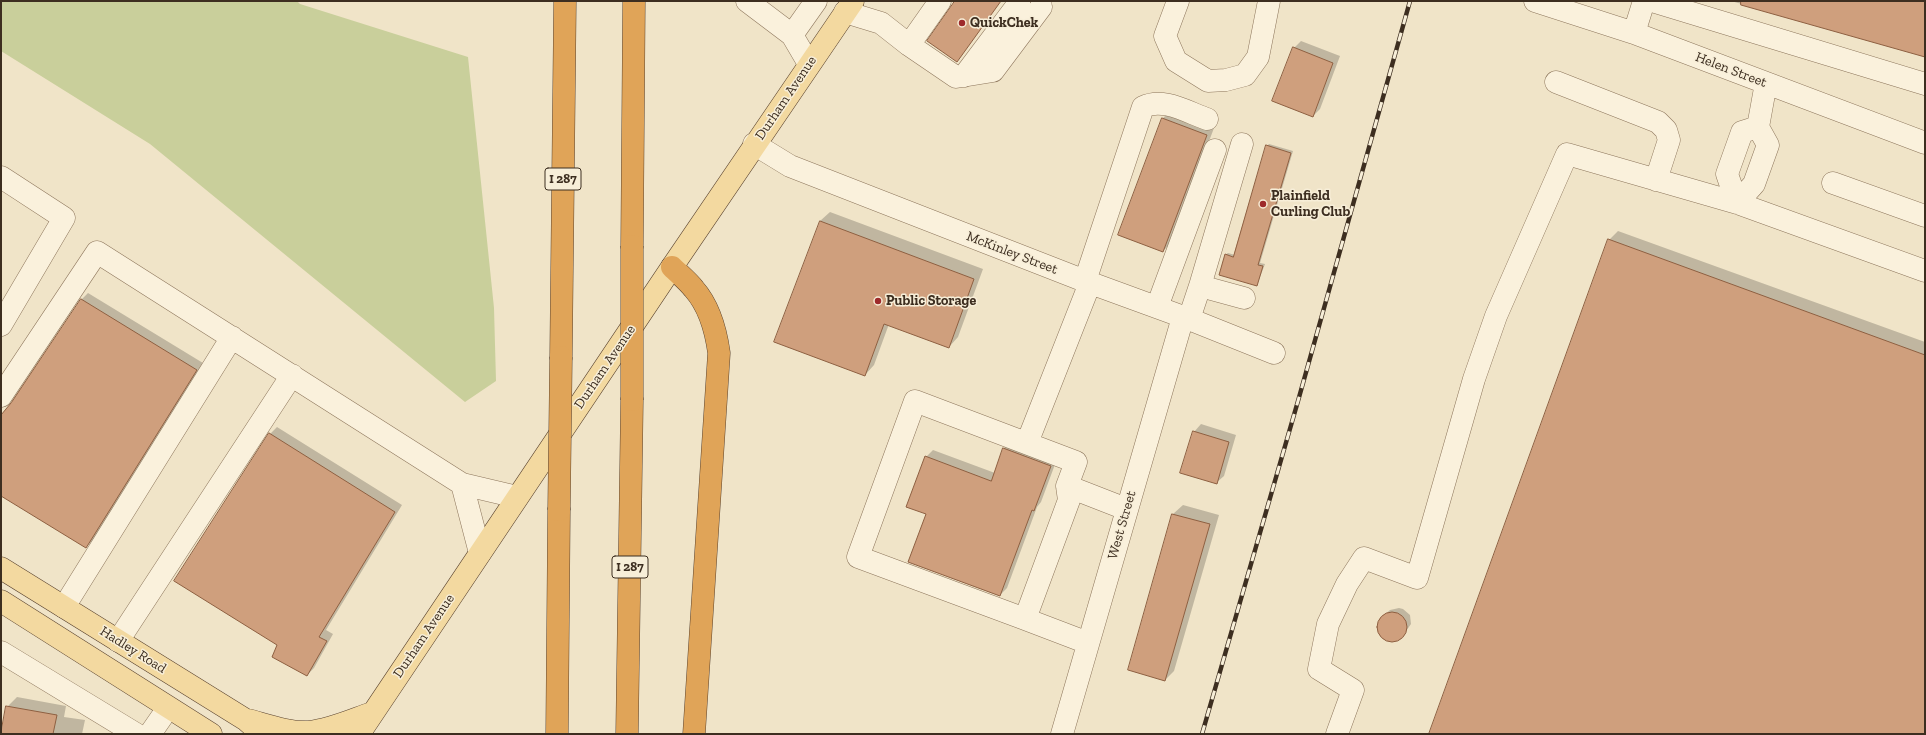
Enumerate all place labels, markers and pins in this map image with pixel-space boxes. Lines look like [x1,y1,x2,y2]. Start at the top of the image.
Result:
place label: QuickChek [970,15,1038,31]
marker: QuickChek [957,18,967,28]
place label: Plainfield Curling Club [1271,188,1350,220]
marker: Plainfield Curling Club [1258,199,1268,209]
place label: Public Storage [886,293,976,309]
marker: Public Storage [873,296,883,306]

